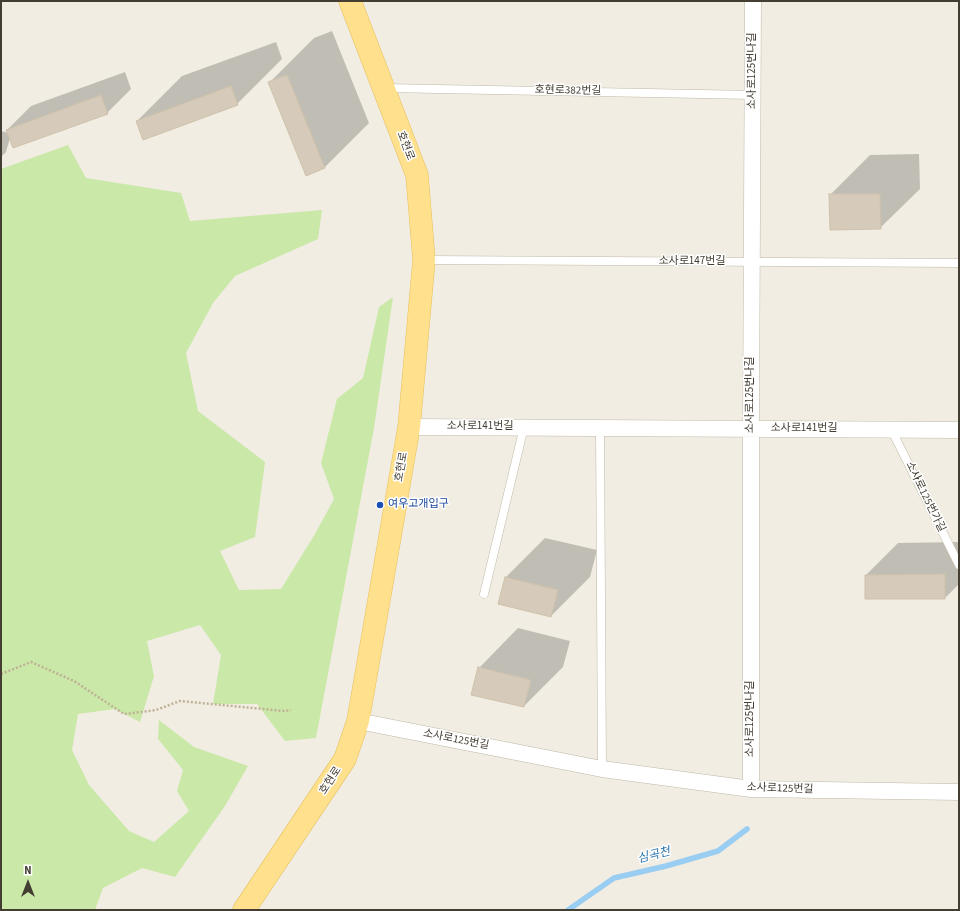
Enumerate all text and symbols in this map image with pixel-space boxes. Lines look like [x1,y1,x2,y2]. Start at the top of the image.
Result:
street label: 소사로125번나길 [746,32,760,110]
street label: 호현로382번길 [534,84,602,98]
street label: 호현로 [393,129,417,163]
street label: 소사로147번길 [658,255,726,269]
street label: 소사로125번나길 [744,356,758,434]
street label: 소사로141번길 [446,420,514,434]
street label: 소사로141번길 [770,422,838,436]
street label: 호현로 [393,451,411,483]
street label: 소사로125번가길 [902,459,948,535]
place label: 여우고개입구 [388,498,449,512]
marker: 여우고개입구 [375,500,385,510]
street label: 소사로125번나길 [744,680,758,758]
street label: 소사로125번길 [422,727,490,753]
street label: 호현로 [317,765,345,797]
street label: 소사로125번길 [746,781,814,797]
water label: 심곡천 [636,845,672,867]
north arrow [8,863,48,903]
text: N [24,863,32,878]

